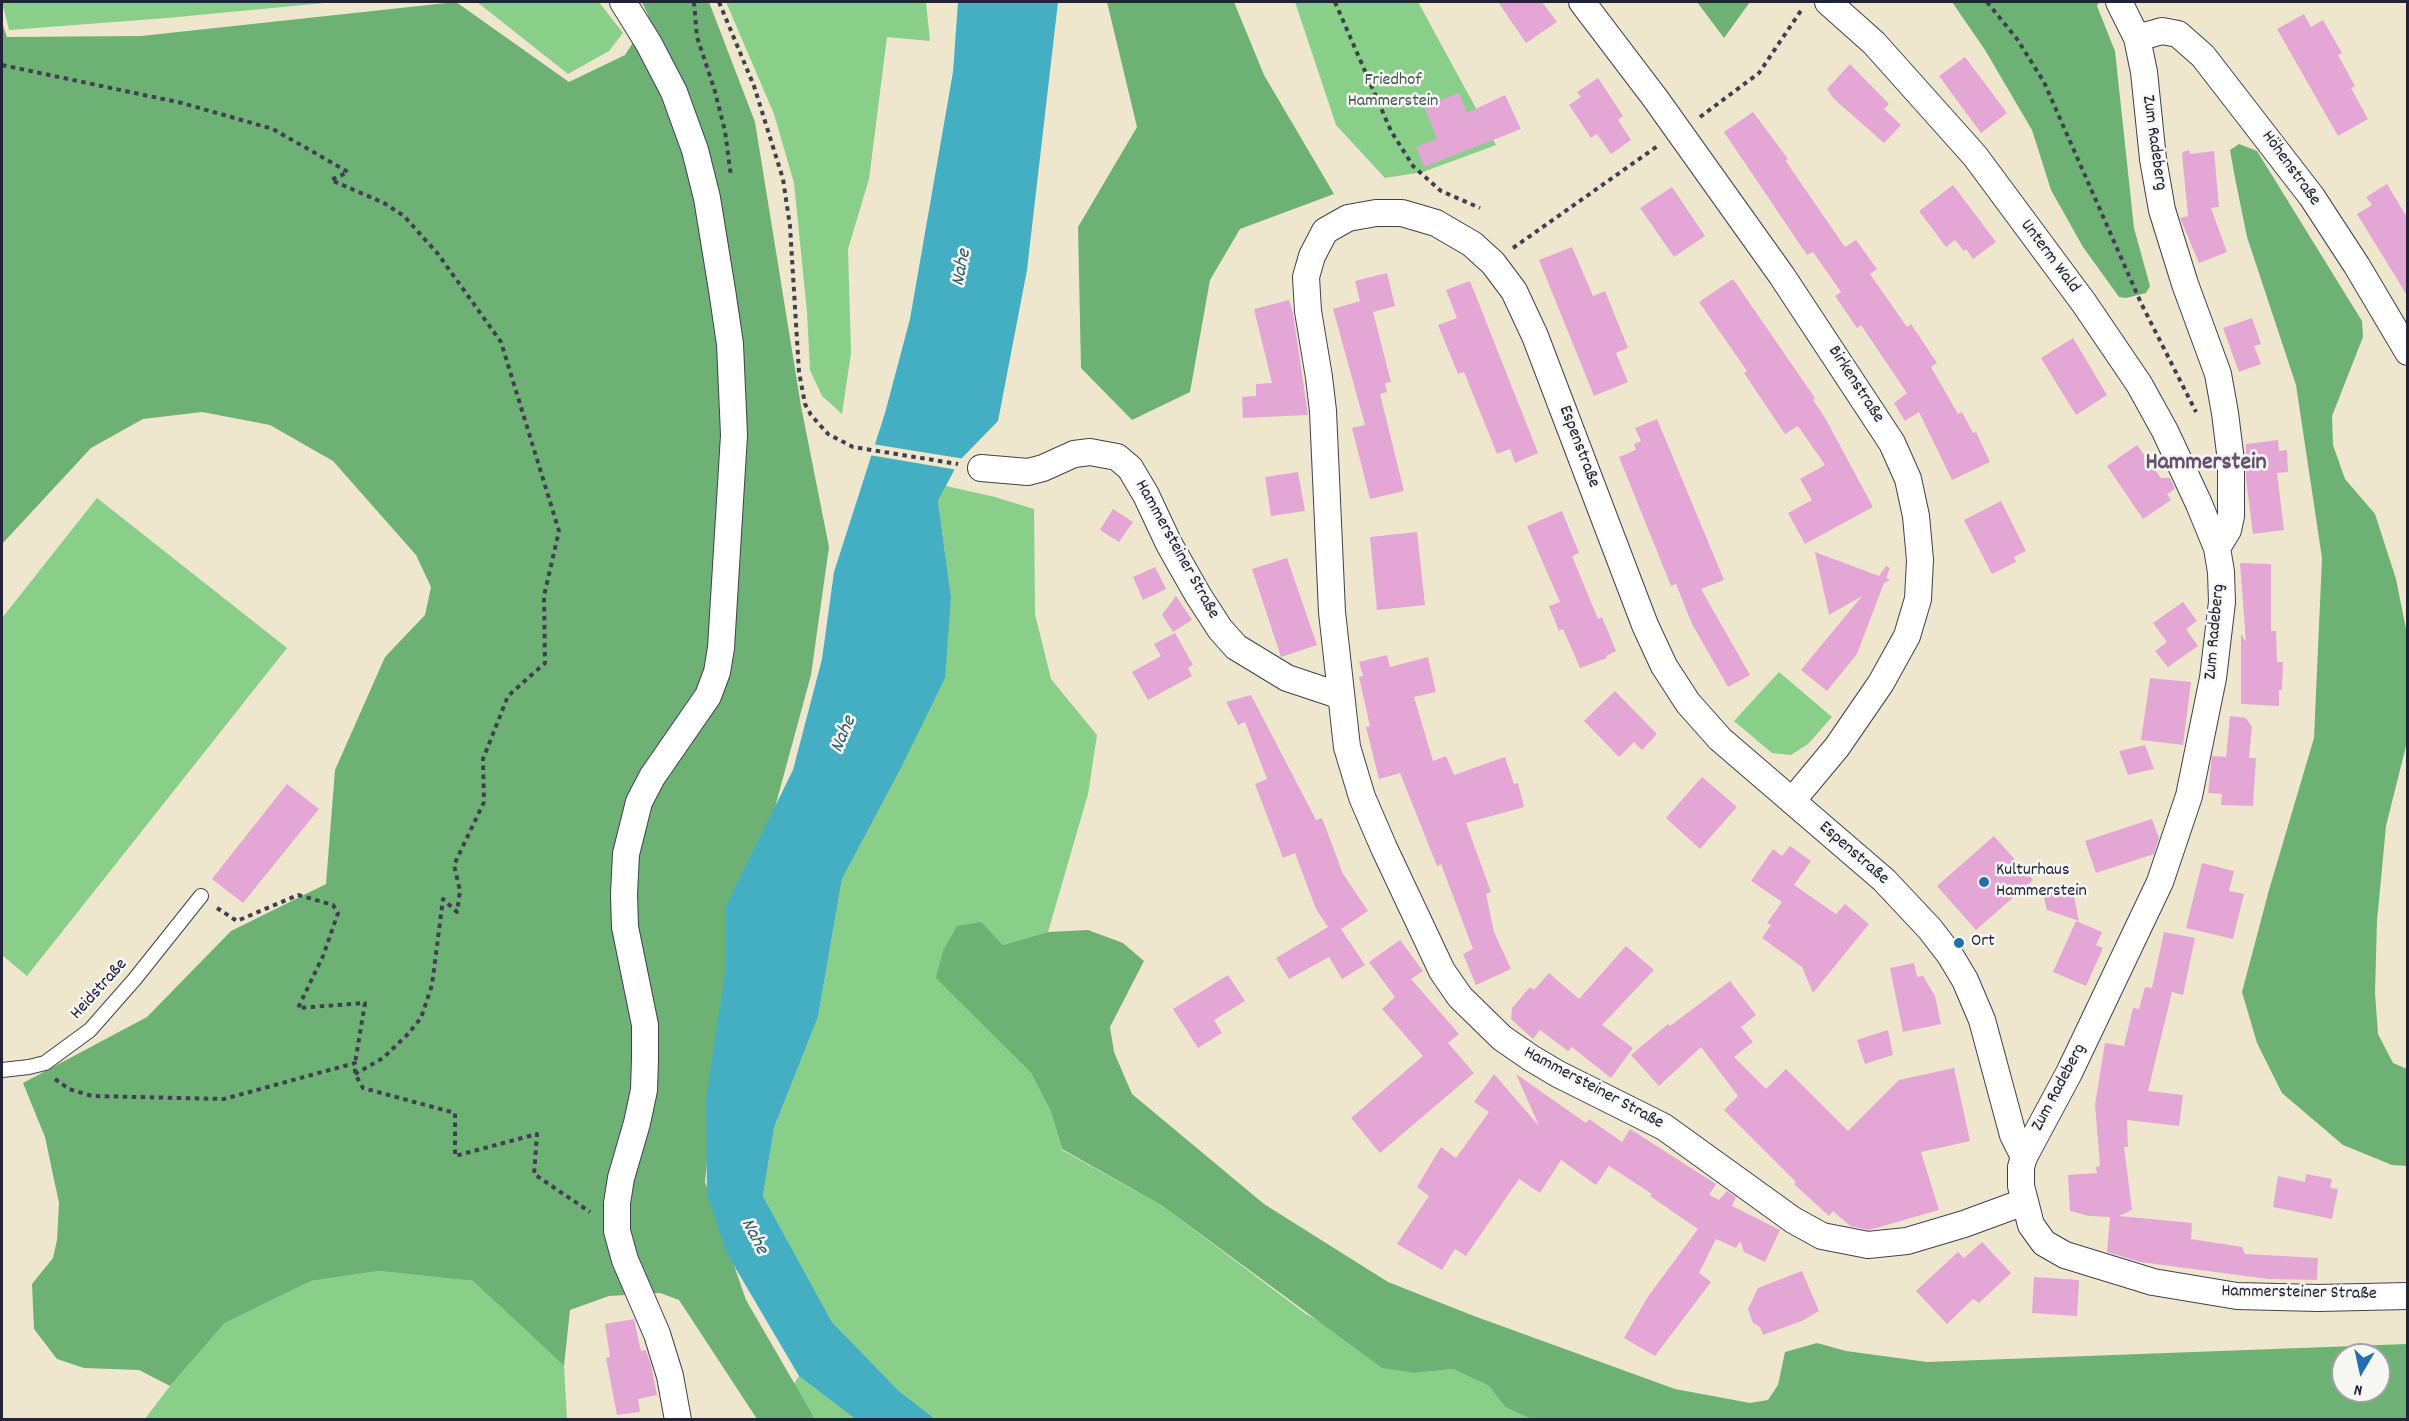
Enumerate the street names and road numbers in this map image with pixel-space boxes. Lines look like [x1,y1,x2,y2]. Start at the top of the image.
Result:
street label: Zum Radeberg [2136,94,2170,192]
street label: Höhenstraße [2256,127,2324,211]
street label: Unterm Wald [2014,216,2084,298]
street label: Birkenstraße [1822,342,1888,428]
street label: Espenstraße [1552,403,1604,491]
street label: Hammersteiner Straße [1129,477,1223,623]
street label: Zum Radeberg [2201,583,2231,681]
street label: Espenstraße [1813,818,1893,890]
street label: Heidstraße [67,955,133,1025]
street label: Zum Radeberg [2028,1041,2092,1135]
street label: Hammersteiner Straße [1519,1043,1667,1135]
street label: Hammersteiner Straße [2221,1282,2377,1306]

